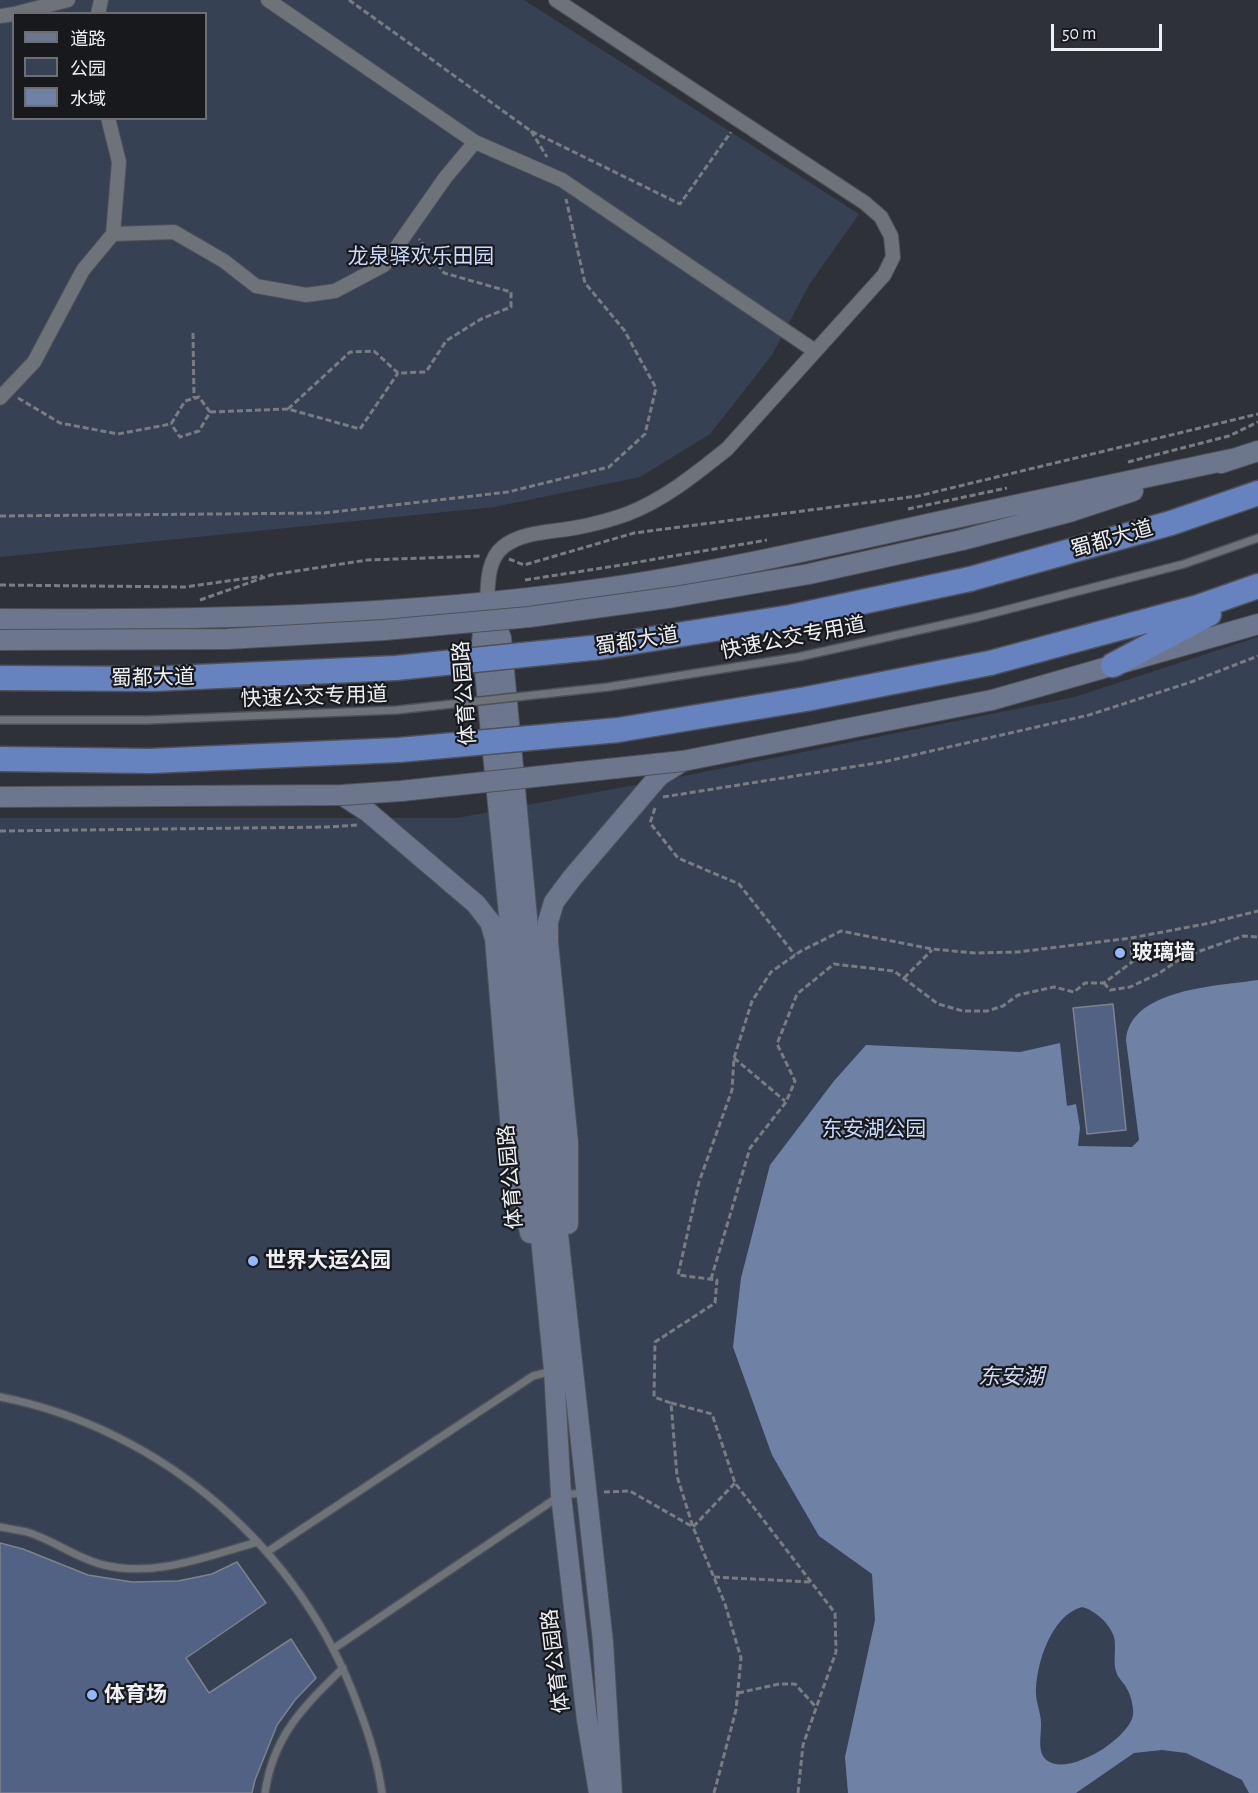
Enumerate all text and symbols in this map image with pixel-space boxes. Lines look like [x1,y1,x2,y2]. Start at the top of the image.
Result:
legend [12,12,207,120]
scale bar [1054,12,1165,50]
text: 50 m [1062,25,1096,43]
text: 道路 [70,31,106,49]
text: 公园 [70,61,106,79]
text: 水域 [70,91,106,109]
park label: 龙泉驿欢乐田园 [348,244,494,270]
street label: 蜀都大道 [1068,515,1156,563]
street label: 快速公交专用道 [718,612,868,664]
street label: 蜀都大道 [594,622,680,660]
street label: 体育公园路 [449,640,481,746]
street label: 蜀都大道 [111,665,195,691]
street label: 快速公交专用道 [240,682,388,712]
place label: 玻璃墙 [1132,940,1195,966]
marker: 玻璃墙 [1113,946,1127,960]
park label: 东安湖公园 [822,1117,926,1143]
street label: 体育公园路 [494,1124,528,1230]
place label: 世界大运公园 [265,1248,391,1274]
marker: 世界大运公园 [246,1254,260,1268]
water label: 东安湖 [978,1364,1044,1390]
street label: 体育公园路 [537,1607,575,1715]
place label: 体育场 [104,1682,167,1708]
marker: 体育场 [85,1688,99,1702]

